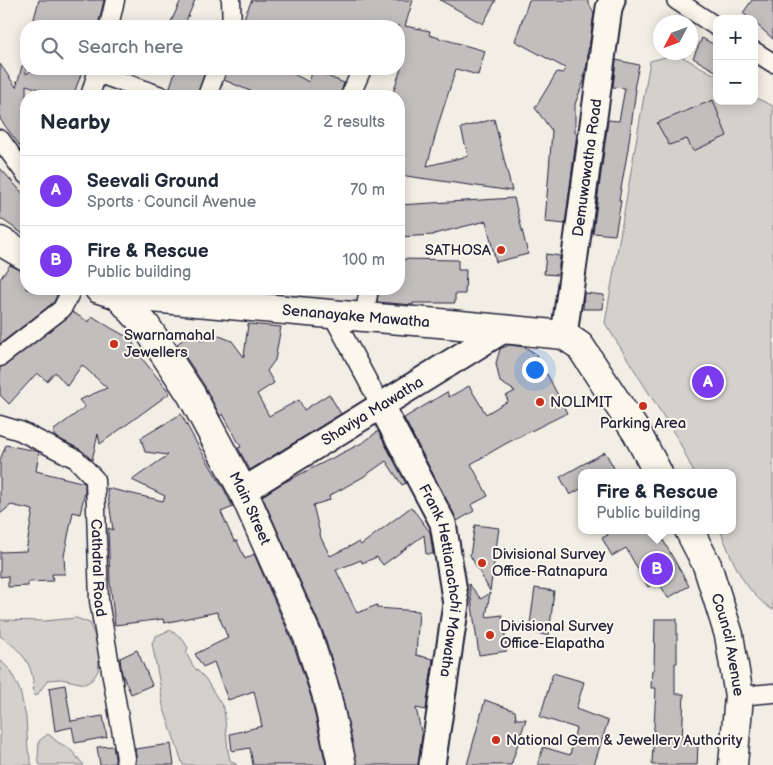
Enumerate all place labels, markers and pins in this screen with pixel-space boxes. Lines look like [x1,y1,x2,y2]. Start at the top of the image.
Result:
place label: SATHOSA [425,241,492,260]
marker: SATHOSA [495,244,507,256]
place label: Swarnamahal Jewellers [124,326,215,362]
marker: Swarnamahal Jewellers [108,338,120,350]
pin: A [692,363,724,401]
place label: NOLIMIT [550,393,613,412]
marker: NOLIMIT [534,396,546,408]
marker: Parking Area [637,400,649,412]
place label: Parking Area [600,414,686,433]
place label: Divisional Survey Office-Ratnapura [492,545,608,581]
pin: B [641,550,673,588]
marker: Divisional Survey Office-Ratnapura [476,557,488,569]
place label: Divisional Survey Office-Elapatha [500,617,614,653]
marker: Divisional Survey Office-Elapatha [484,629,496,641]
place label: National Gem & Jewellery Authority [506,731,743,750]
marker: National Gem & Jewellery Authority [490,734,502,746]

